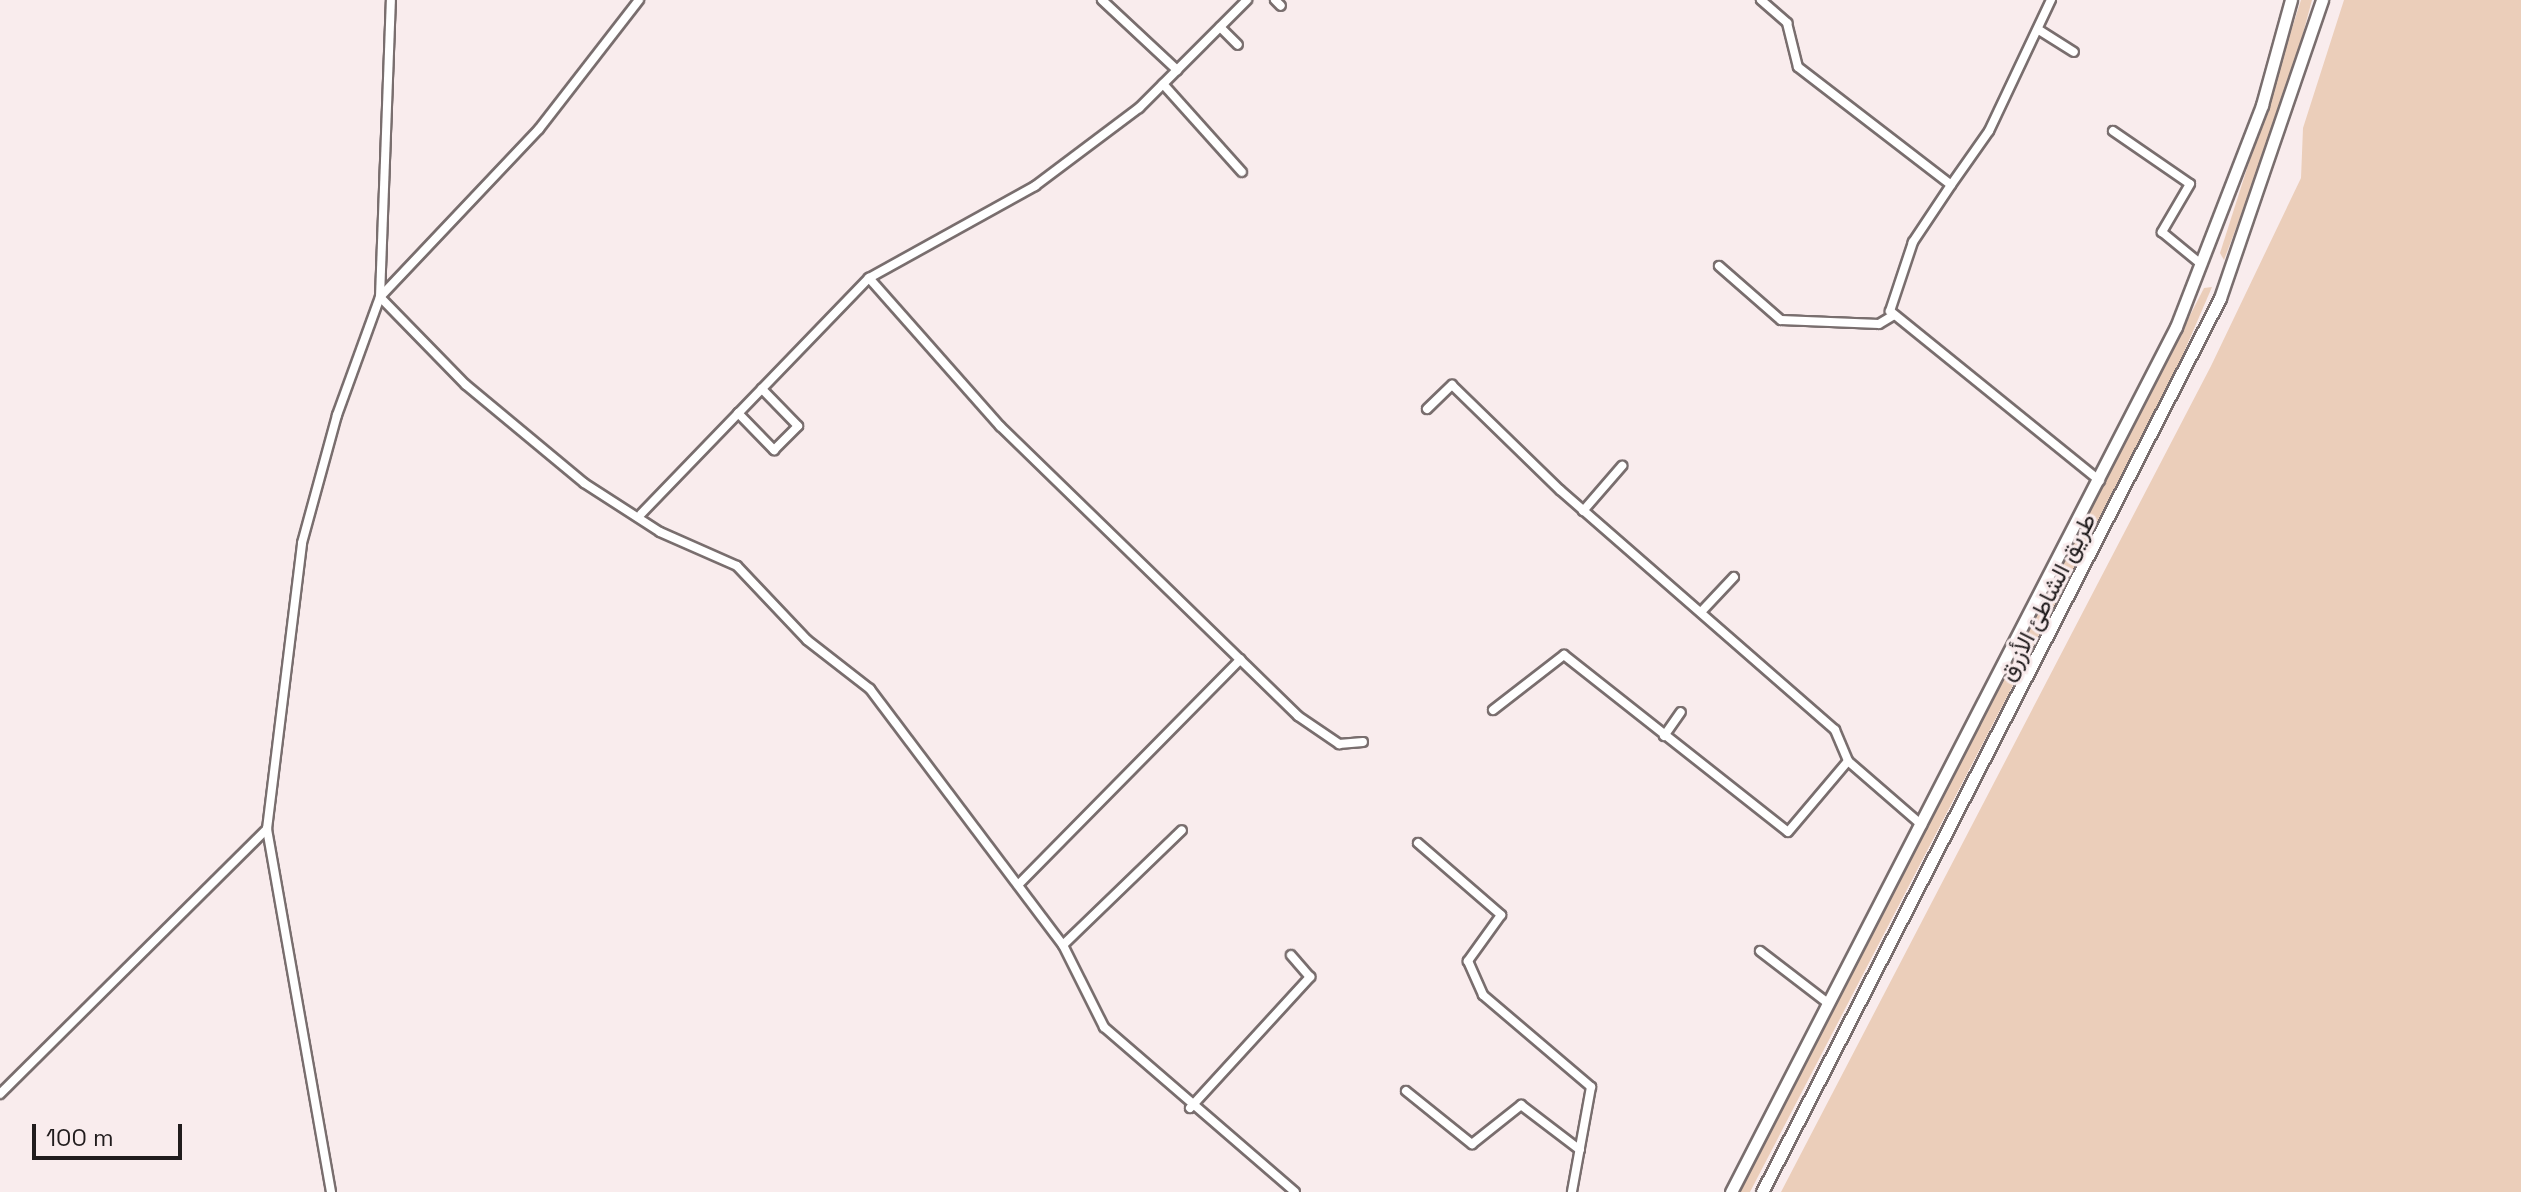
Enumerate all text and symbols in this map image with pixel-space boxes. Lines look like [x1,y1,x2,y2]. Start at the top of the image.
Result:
street label: طريق الشاطئ الأزرق [1992,508,2102,686]
scale bar [36,1108,186,1158]
text: 100 m [46,1122,114,1153]

